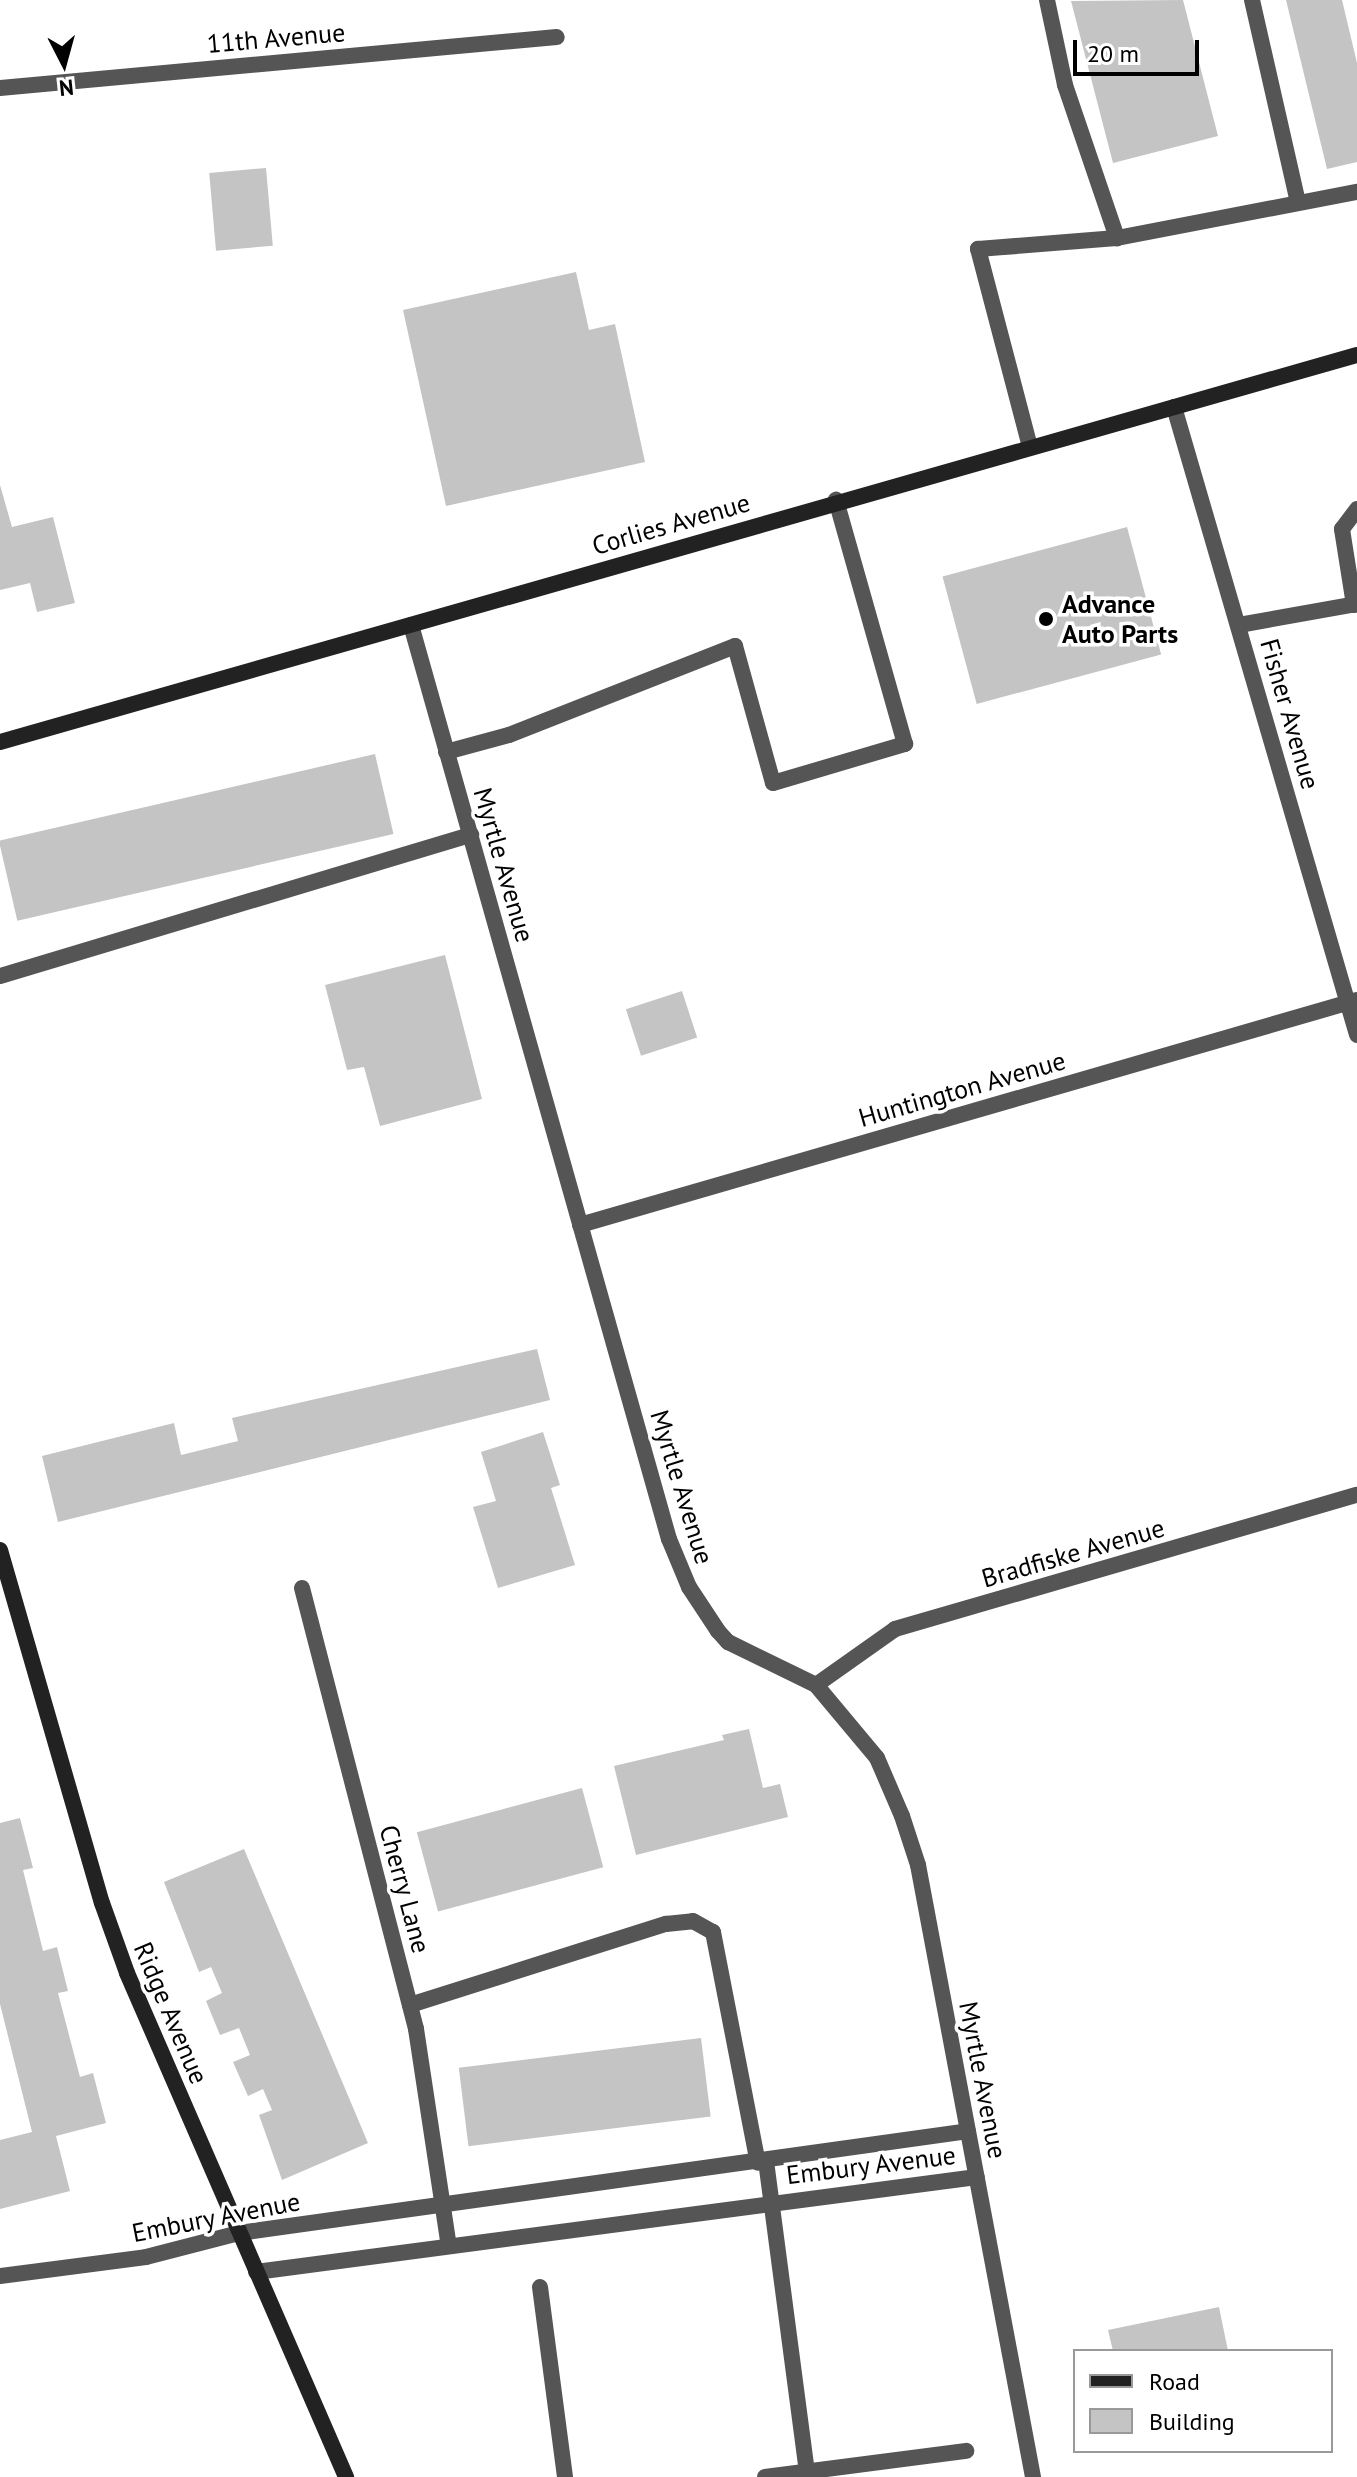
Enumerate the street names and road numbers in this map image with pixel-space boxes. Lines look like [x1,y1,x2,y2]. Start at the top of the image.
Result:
street label: 11th Avenue [205,16,347,60]
street label: Corlies Avenue [588,486,754,562]
street label: Fisher Avenue [1254,635,1326,793]
street label: Myrtle Avenue [467,784,541,946]
street label: Huntington Avenue [855,1044,1069,1134]
street label: Myrtle Avenue [644,1406,720,1568]
street label: Bradfiske Avenue [978,1512,1168,1594]
street label: Cherry Lane [373,1821,437,1957]
street label: Ridge Avenue [127,1937,215,2089]
street label: Myrtle Avenue [952,1998,1014,2162]
street label: Embury Avenue [784,2139,958,2191]
street label: Embury Avenue [129,2185,303,2249]

